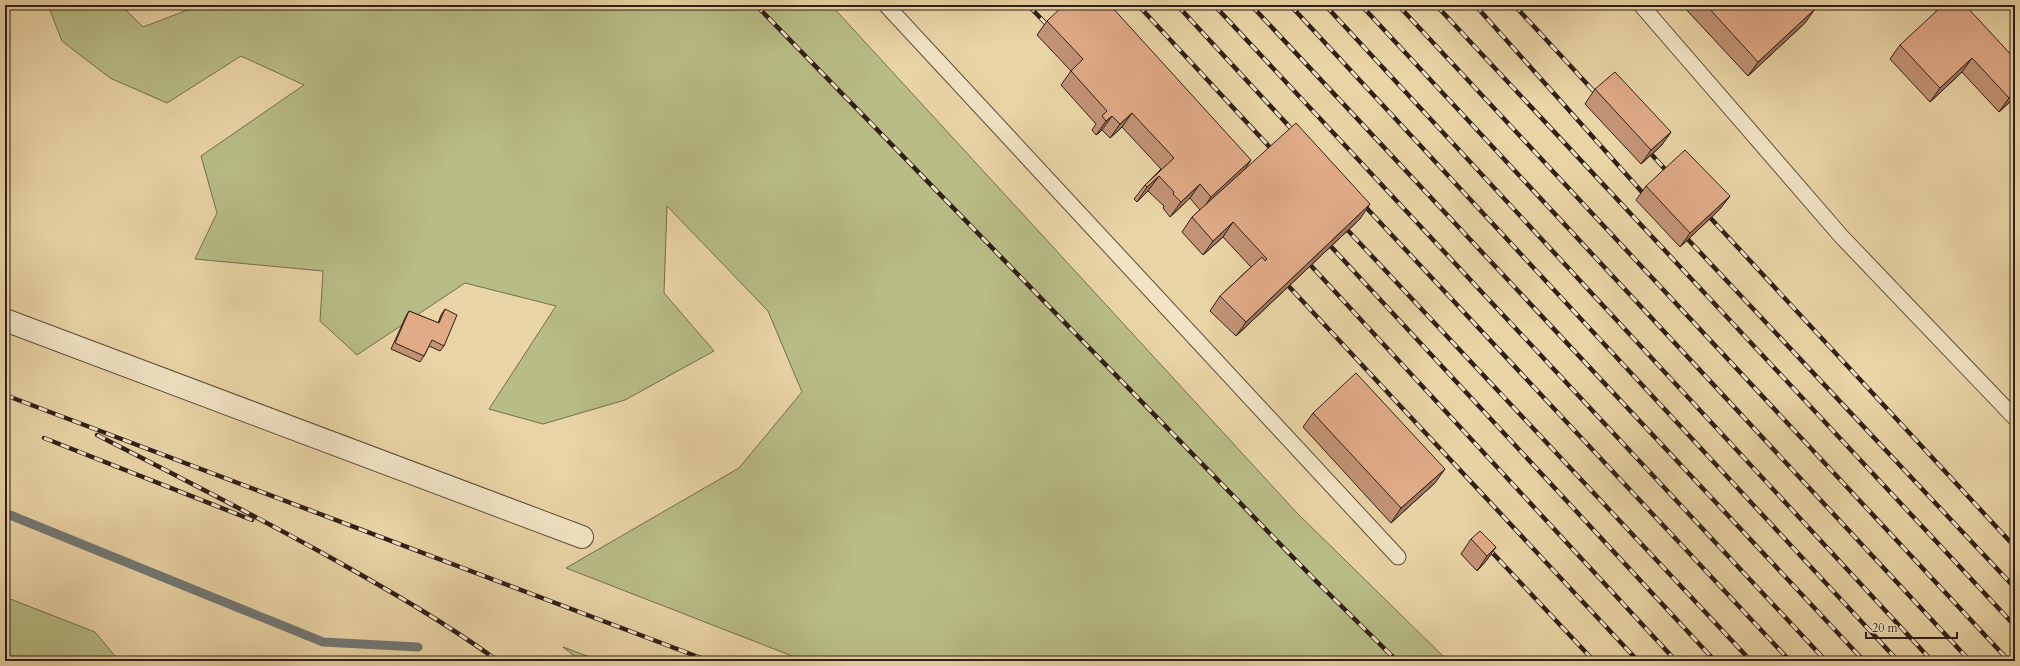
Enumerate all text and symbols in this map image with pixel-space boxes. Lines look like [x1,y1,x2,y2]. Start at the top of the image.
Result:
scale bar [1866,614,1957,640]
text: 20 m [1872,620,1899,636]

